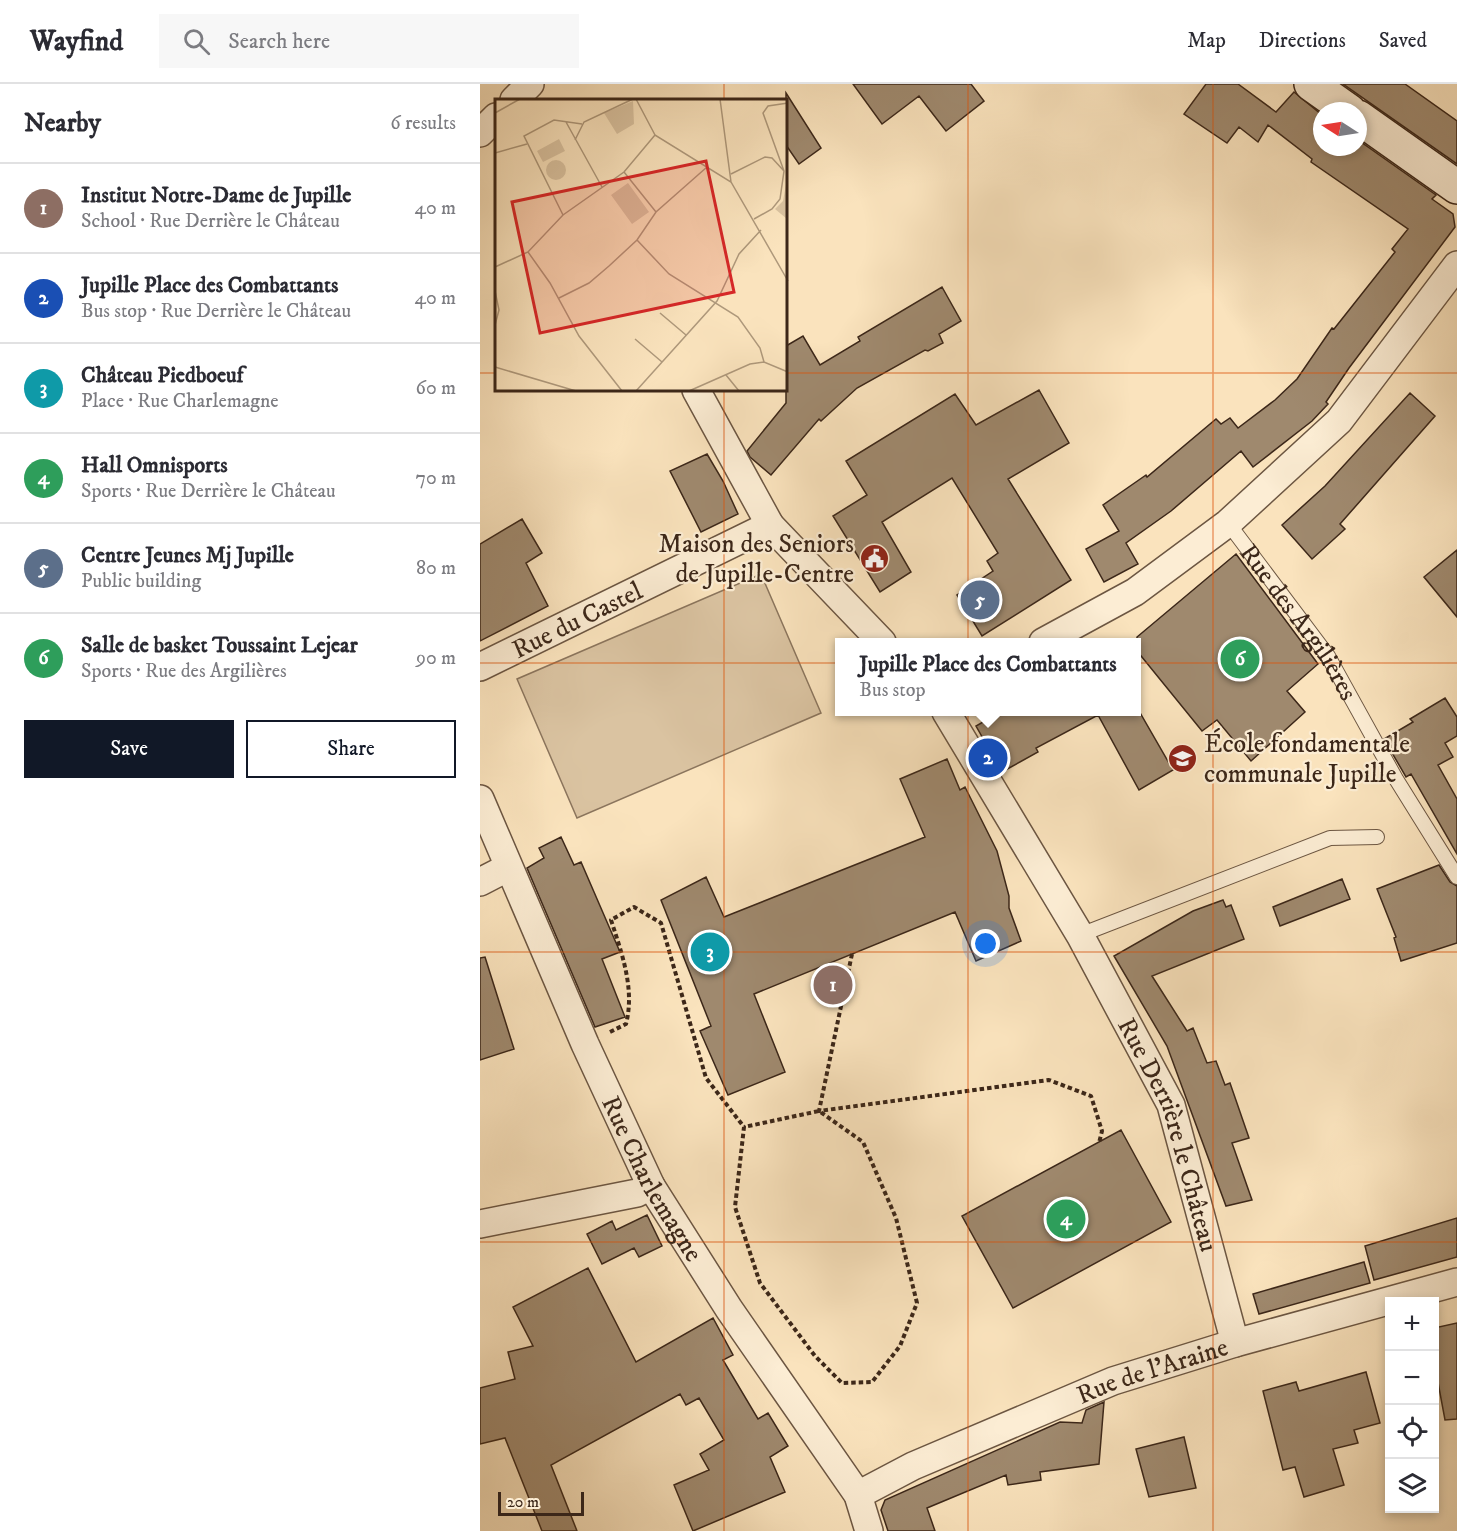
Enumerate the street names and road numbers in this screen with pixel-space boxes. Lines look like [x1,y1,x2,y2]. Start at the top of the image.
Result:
street label: Rue des Argilières [1232,538,1364,706]
street label: Rue du Castel [507,575,649,667]
street label: Rue Derrière le Château [1109,1012,1225,1255]
street label: Rue Charlemagne [593,1091,710,1268]
street label: Rue de l'Araine [1072,1331,1232,1413]

